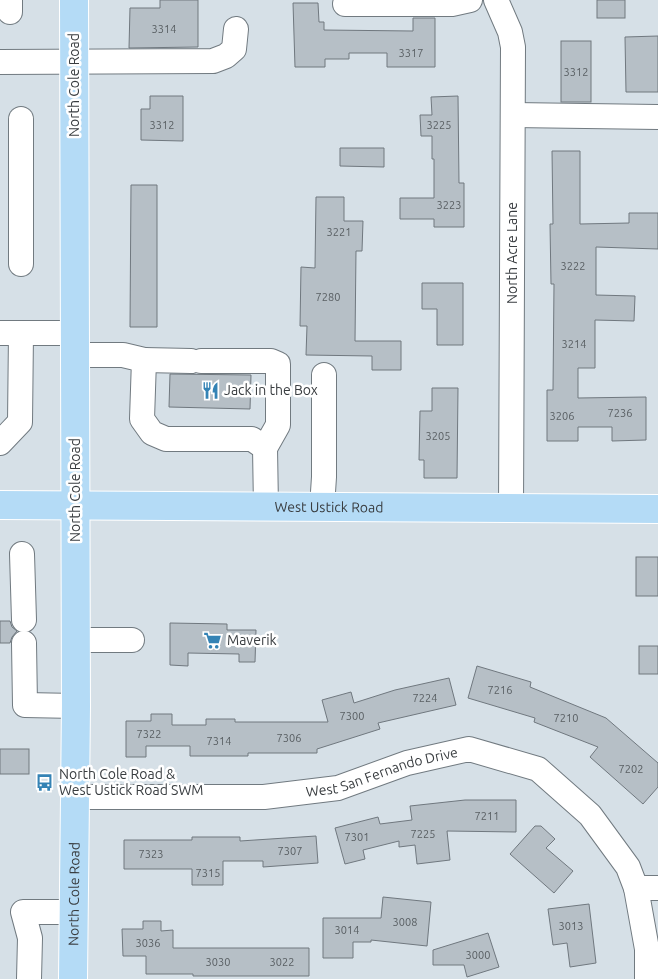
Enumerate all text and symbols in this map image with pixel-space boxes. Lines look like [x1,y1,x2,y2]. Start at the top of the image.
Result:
house number: 3314 [152,23,176,35]
street label: North Cole Road [66,33,82,137]
house number: 3317 [399,47,423,59]
house number: 3312 [564,66,588,78]
house number: 3312 [150,119,174,131]
house number: 3225 [427,119,451,131]
house number: 3223 [437,199,461,211]
street label: North Acre Lane [504,202,520,304]
house number: 3221 [327,226,351,238]
house number: 3222 [561,260,585,272]
house number: 7280 [316,291,340,303]
house number: 3214 [562,338,586,350]
restaurant icon: Jack in the Box [200,380,220,400]
place label: Jack in the Box [224,382,318,398]
house number: 7236 [608,407,632,419]
house number: 3206 [550,410,574,422]
house number: 3205 [426,430,450,442]
street label: North Cole Road [67,438,83,542]
street label: West Ustick Road [274,499,384,515]
supermarket icon: Maverik [203,630,223,650]
place label: Maverik [227,632,277,648]
house number: 7216 [488,684,512,696]
house number: 7224 [413,692,437,704]
house number: 7300 [340,710,364,722]
house number: 7210 [554,712,578,724]
house number: 7322 [137,728,161,740]
house number: 7306 [277,732,301,744]
house number: 7314 [207,735,231,747]
street label: West San Fernando Drive [305,744,459,800]
house number: 7202 [619,763,643,775]
place label: North Cole Road & West Ustick Road SWM [59,766,203,798]
bus stop icon: North Cole Road & West Ustick Road SWM [35,772,55,792]
house number: 7211 [475,810,499,822]
house number: 7225 [411,828,435,840]
house number: 7301 [345,831,369,843]
street label: North Cole Road [65,842,83,946]
house number: 7307 [278,845,302,857]
house number: 7323 [139,848,163,860]
house number: 7315 [196,867,220,879]
house number: 3008 [393,916,417,928]
house number: 3013 [559,920,583,932]
house number: 3014 [335,924,359,936]
house number: 3036 [136,937,160,949]
house number: 3000 [466,949,490,961]
house number: 3030 [206,956,230,968]
house number: 3022 [270,956,294,968]

